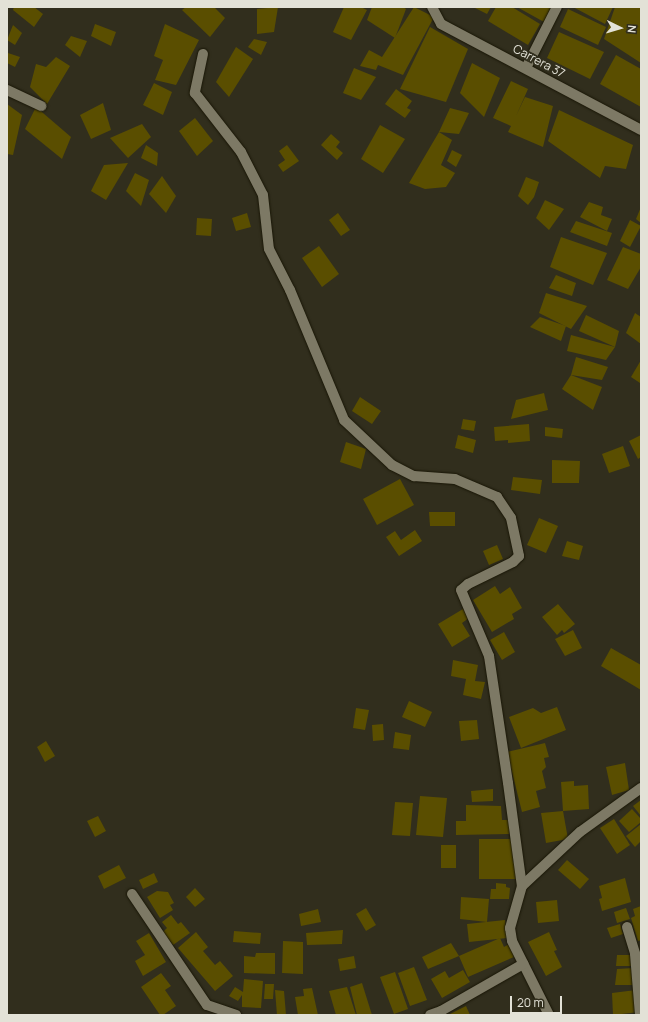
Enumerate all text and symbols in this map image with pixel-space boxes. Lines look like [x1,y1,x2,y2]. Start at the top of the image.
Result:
north arrow [600,8,640,48]
text: N [625,24,640,34]
street label: Carrera 37 [511,41,567,81]
scale bar [512,988,564,1014]
text: 20 m [517,994,544,1011]

